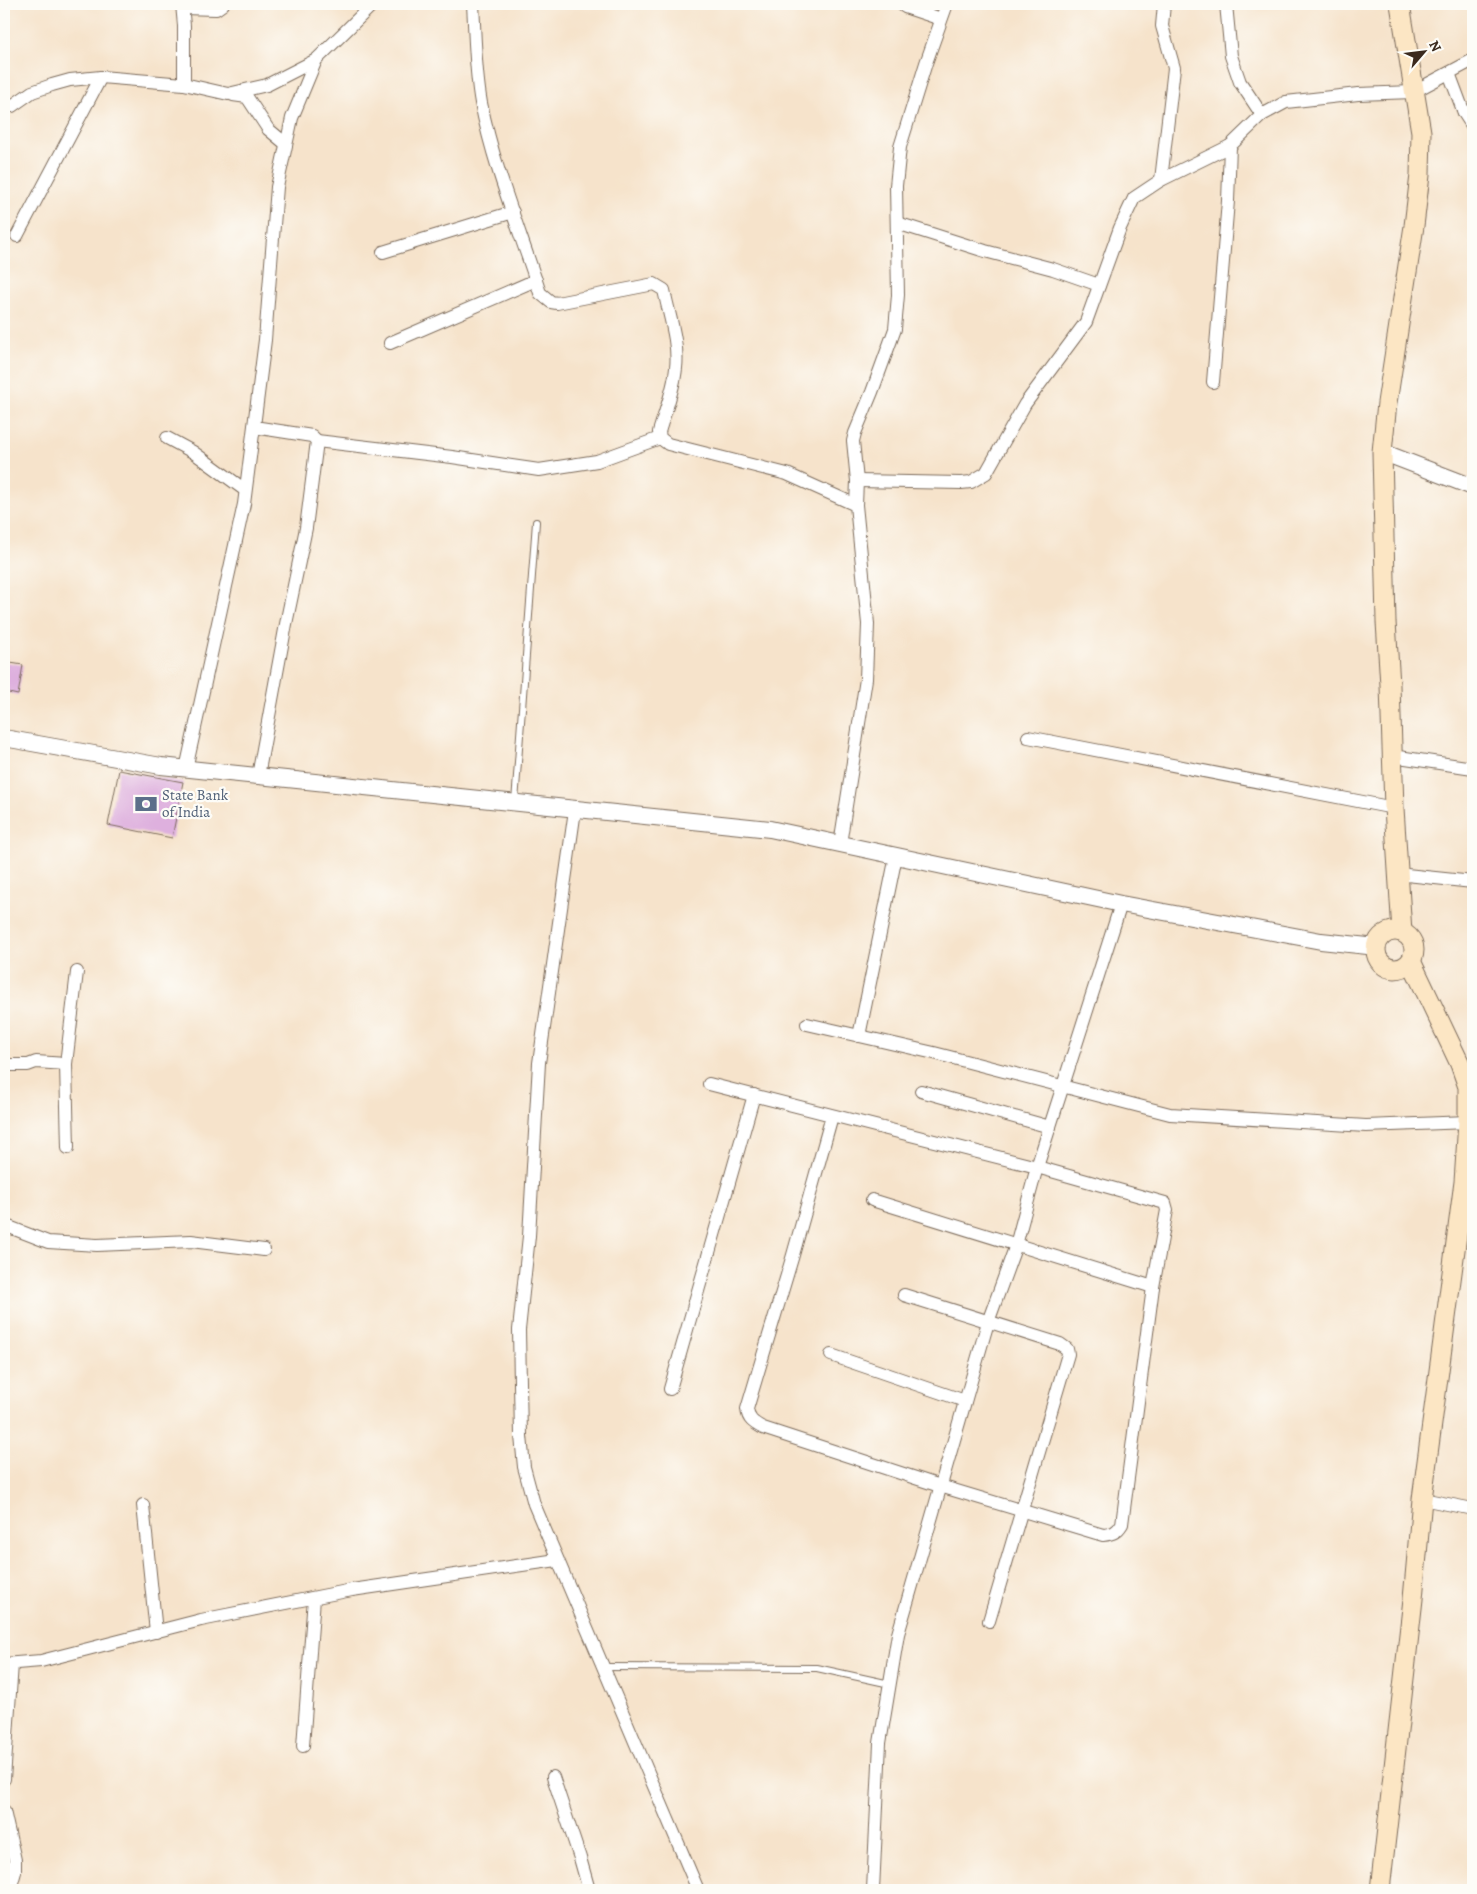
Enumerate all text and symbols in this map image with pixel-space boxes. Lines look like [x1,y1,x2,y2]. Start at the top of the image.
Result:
north arrow [1400,28,1450,78]
text: N [1424,37,1446,55]
place label: State Bank of India [162,785,229,822]
bank icon: State Bank of India [133,791,159,817]

